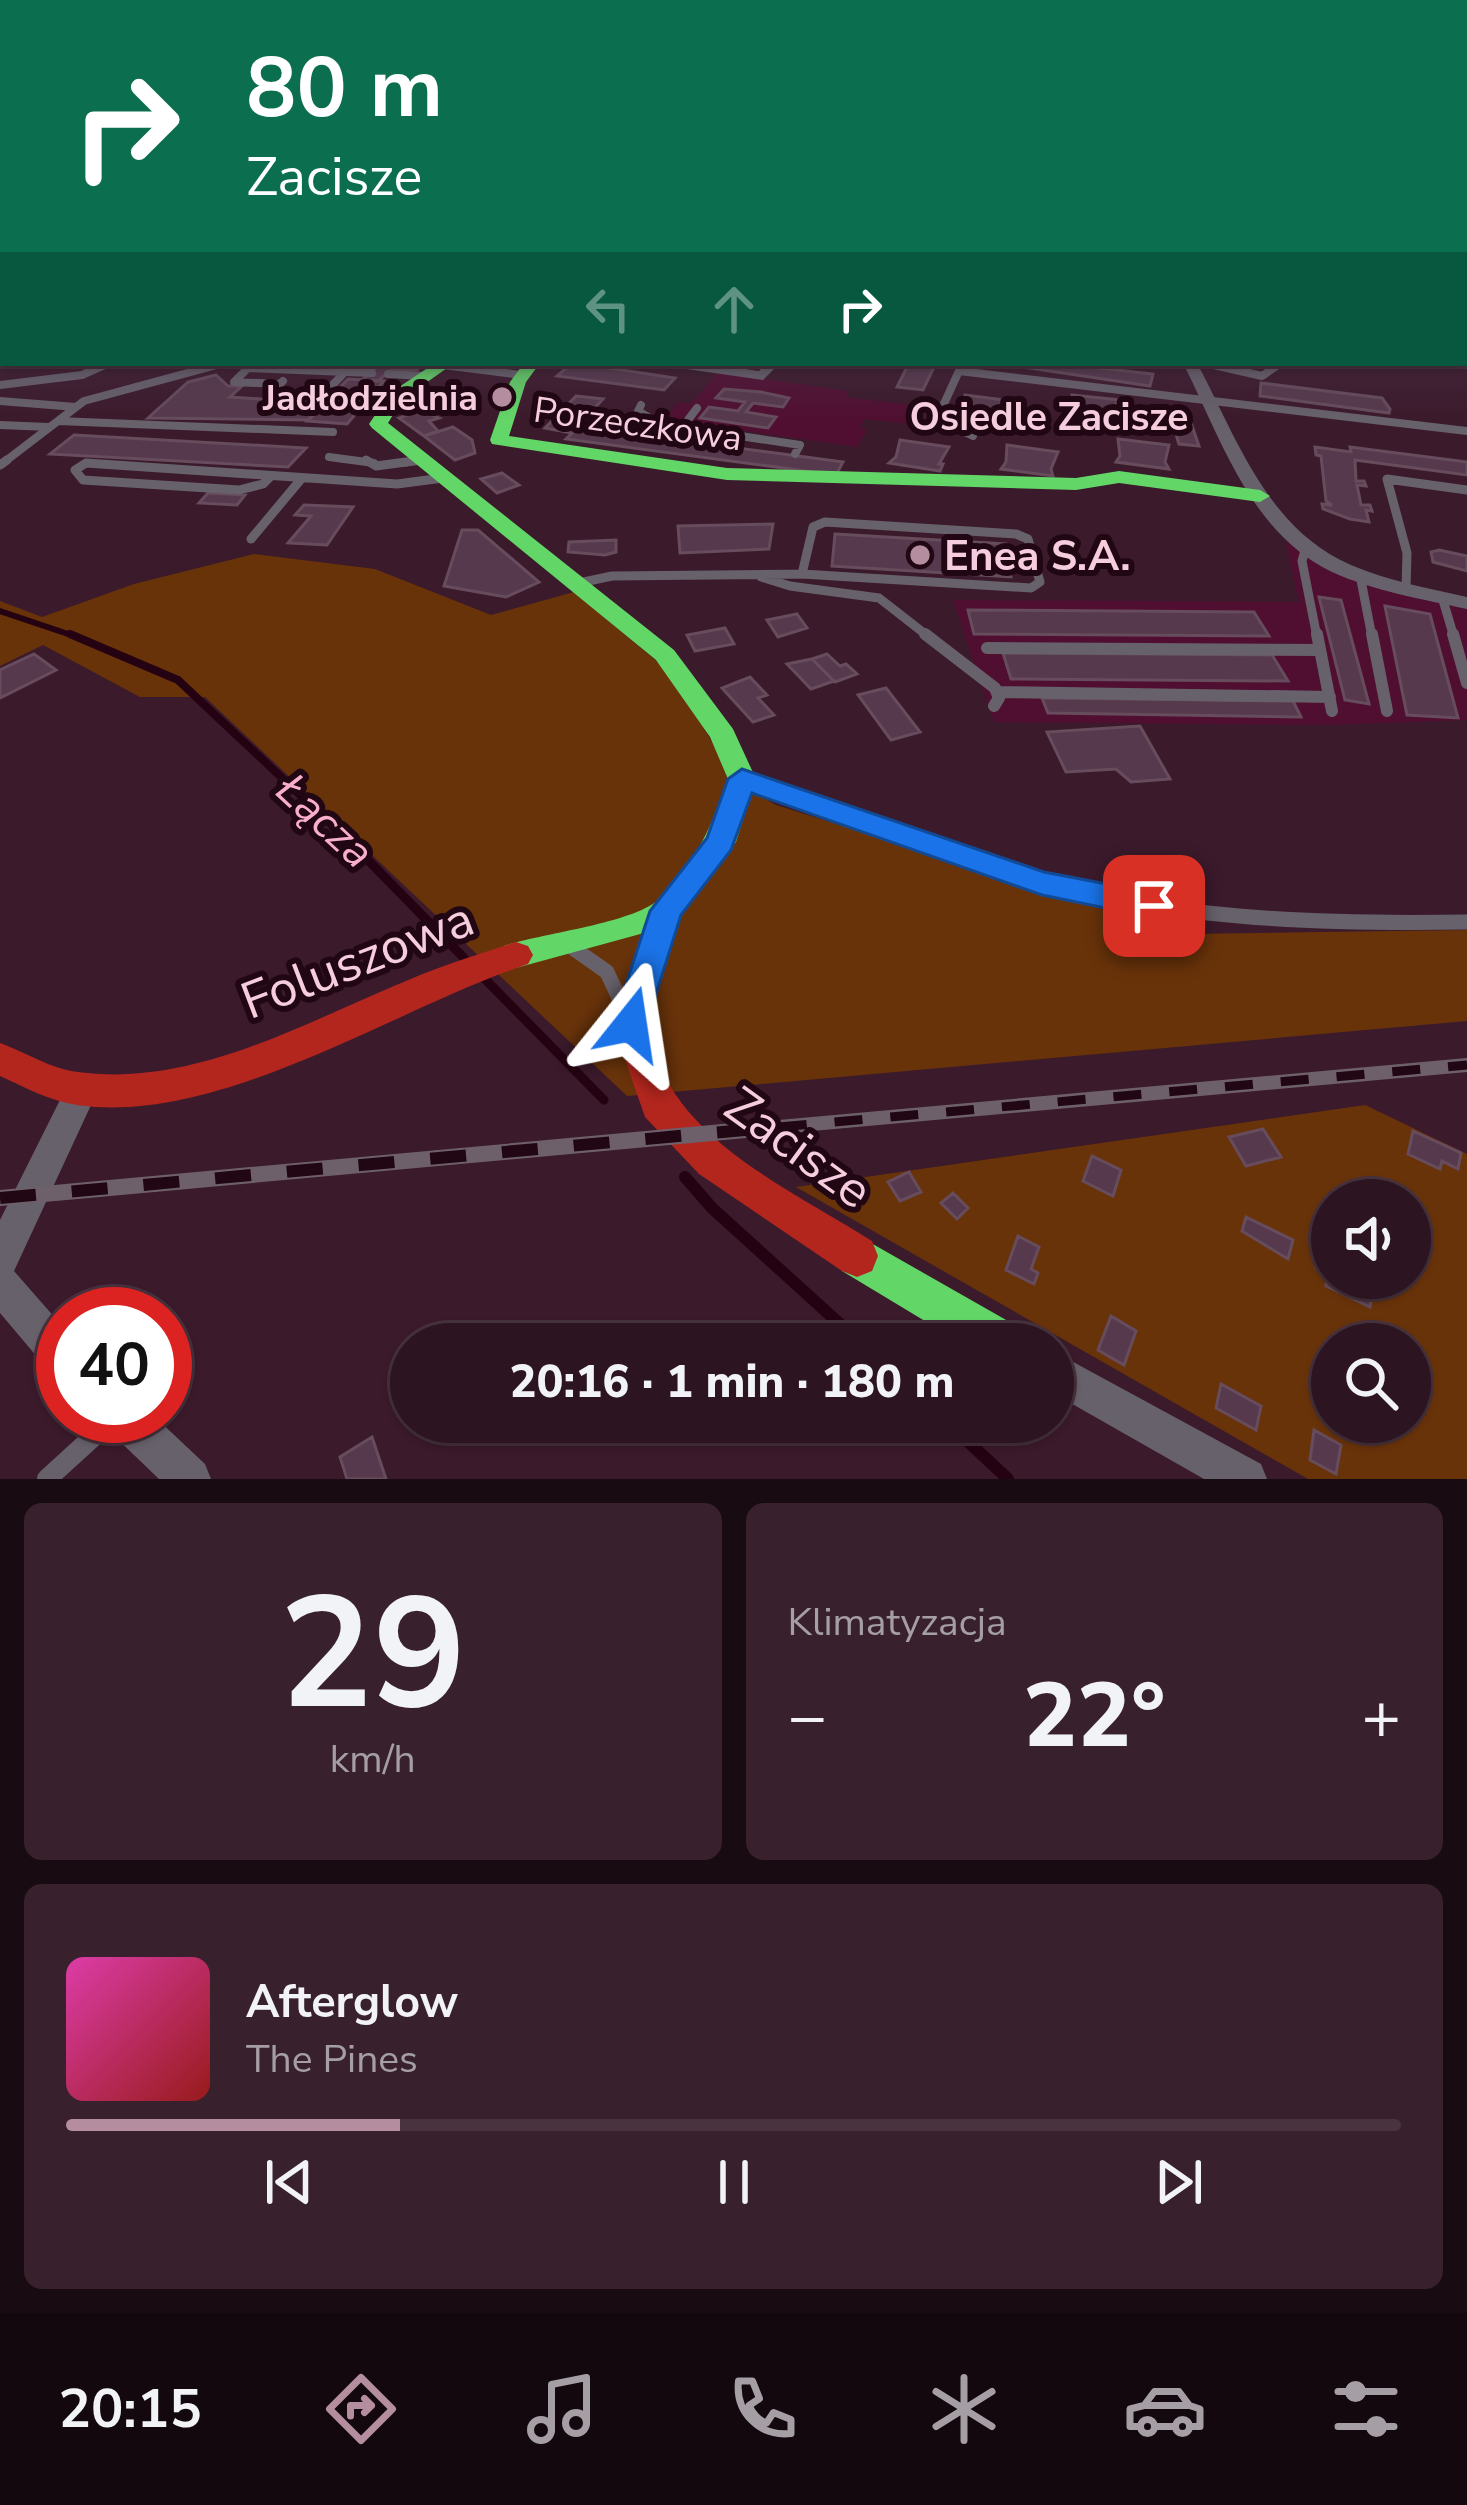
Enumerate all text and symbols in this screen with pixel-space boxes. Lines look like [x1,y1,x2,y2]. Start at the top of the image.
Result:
text: 80 m [246,31,443,146]
icon: right [48,48,204,204]
text: Zacisze [246,140,422,214]
icon: left [575,276,641,342]
icon: ahead [701,276,767,342]
icon: right [827,276,893,342]
place label: Jadłodzielnia [262,374,478,423]
marker: Jadłodzielnia [489,384,515,410]
street label: Porzeczkowa [530,386,745,463]
district label: Osiedle Zacisze [909,391,1189,444]
place label: Enea S.A. [944,528,1131,585]
marker: Enea S.A. [907,542,933,568]
water label: Łącza [262,759,387,882]
pin [1103,855,1205,957]
icon: arrive [1121,873,1187,939]
street label: Foluszowa [231,884,484,1036]
position arrow [568,961,694,1087]
street label: Zacisze [710,1071,886,1225]
map controls [1311,1179,1431,1443]
button: sound [1311,1179,1431,1299]
speed limit sign: 40 [36,1287,192,1443]
button: search [1311,1323,1431,1443]
text: 20:16 · 1 min · 180 m [509,1352,955,1413]
text: 29 [279,1548,466,1761]
text: Klimatyzacja [788,1596,1007,1649]
text: 22° [1023,1655,1166,1778]
text: − [788,1672,827,1762]
text: + [1361,1672,1401,1762]
text: km/h [330,1733,416,1786]
text: Afterglow [246,1972,458,2033]
text: The Pines [246,2033,418,2086]
icon: previous [256,2149,322,2215]
icon: pause [701,2149,767,2215]
icon: next [1146,2149,1212,2215]
icon: directions [319,2367,403,2451]
icon: music [520,2367,604,2451]
icon: phone [721,2367,805,2451]
icon: climate [922,2367,1006,2451]
icon: car [1123,2367,1207,2451]
icon: filters [1324,2367,1408,2451]
text: 20:15 [59,2372,202,2446]

